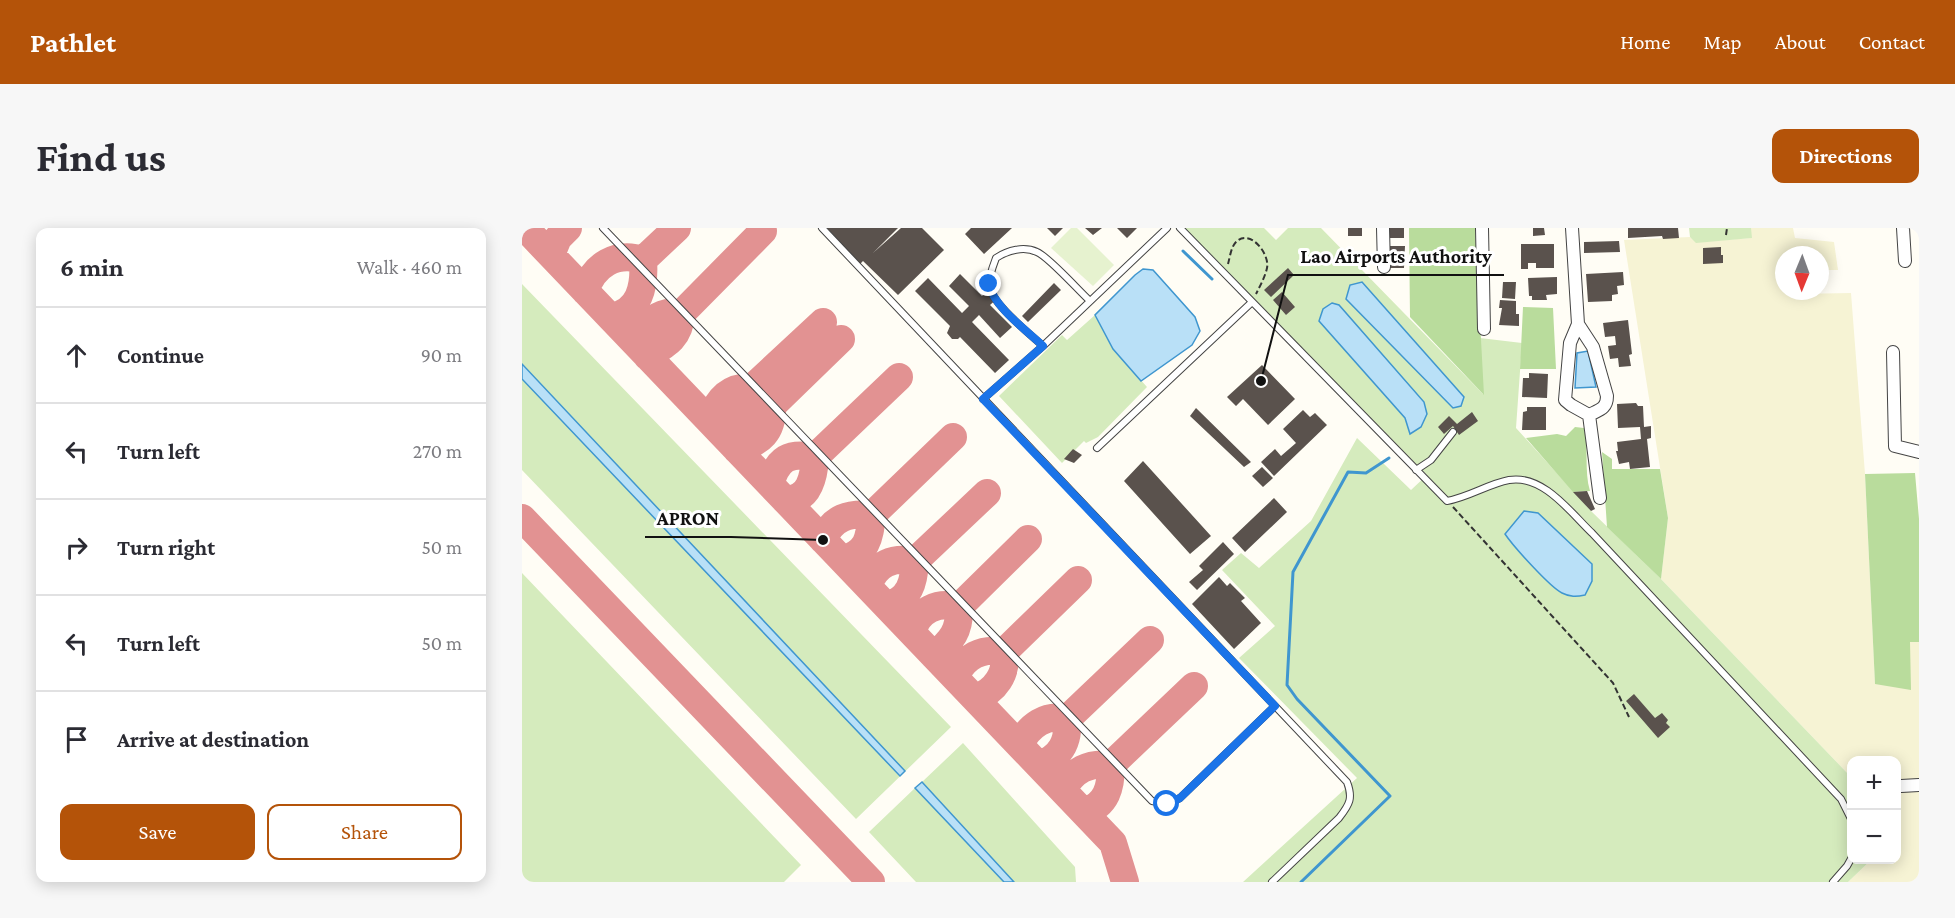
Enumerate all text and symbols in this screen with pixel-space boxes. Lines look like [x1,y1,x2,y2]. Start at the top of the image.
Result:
text: Pathlet [30,27,116,58]
text: Home [1620,30,1670,54]
text: Map [1703,30,1742,54]
text: About [1775,30,1826,54]
text: Contact [1859,30,1925,54]
button: Directions [1772,129,1919,183]
text: Find us [36,133,166,180]
callout: Lao Airports Authority [1288,237,1504,275]
text: Lao Airports Authority [1300,245,1492,267]
north arrow [1775,246,1829,300]
text: 6 min [60,253,124,282]
text: Walk · 460 m [357,256,462,278]
route end [975,270,1001,296]
icon: ahead [60,339,93,372]
text: Continue [117,343,204,368]
text: 90 m [421,344,462,366]
icon: left [60,435,93,468]
text: Turn left [117,439,200,464]
text: 270 m [413,440,462,462]
callout: APRON [645,499,731,537]
text: APRON [656,507,719,529]
icon: right [60,531,93,564]
text: Turn right [117,535,215,560]
text: 50 m [421,536,462,558]
icon: left [60,627,93,660]
text: Turn left [117,631,200,656]
text: 50 m [421,632,462,654]
icon: arrive [60,723,93,756]
text: Arrive at destination [117,727,309,752]
map controls [1847,756,1901,864]
button: + [1847,756,1901,810]
route start [1153,790,1179,816]
button: Save [60,804,255,860]
button: Share [267,804,462,860]
button: − [1847,810,1901,864]

